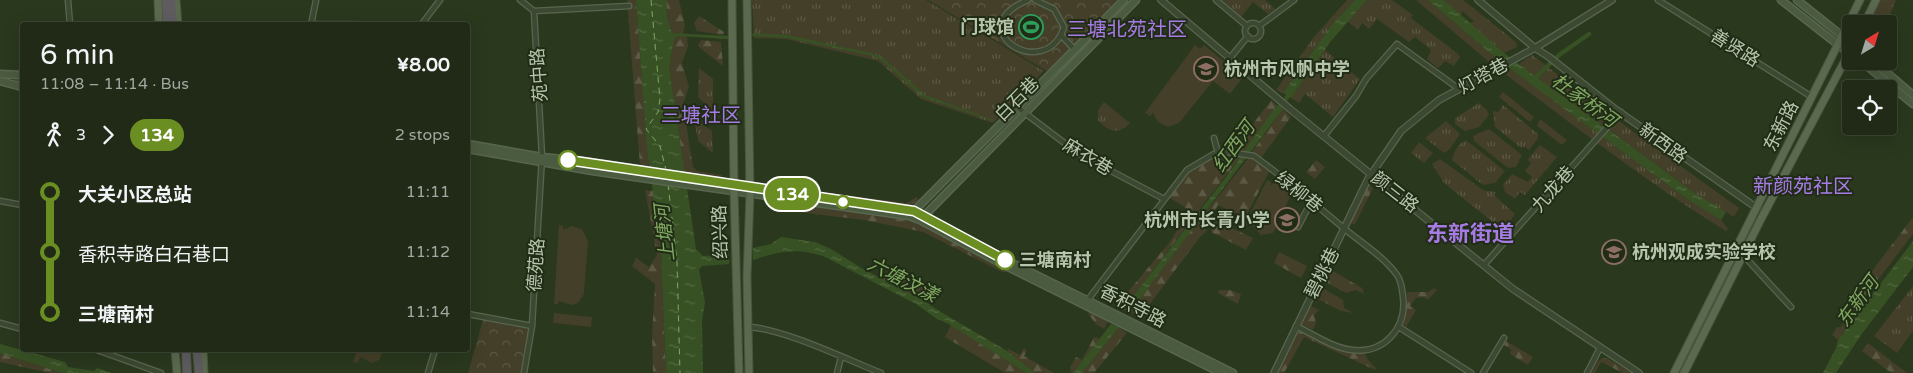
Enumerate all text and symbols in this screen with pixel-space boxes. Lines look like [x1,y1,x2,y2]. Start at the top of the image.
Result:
sports icon: 门球馆 [1018,14,1044,40]
north arrow [1842,15,1898,70]
map controls [1842,15,1897,135]
place label: 门球馆 [960,16,1014,38]
district label: 三塘北苑社区 [1067,18,1187,42]
street label: 善贤路 [1706,24,1764,72]
text: 6 min [40,38,115,72]
street label: 苑中路 [526,47,552,103]
street label: 灯塔巷 [1454,53,1512,99]
text: ¥8.00 [397,54,450,76]
school or university icon: 杭州市风帆中学 [1193,56,1219,82]
place label: 杭州市风帆中学 [1224,58,1350,80]
water label: 杜家桥河 [1547,70,1625,134]
street label: 白石巷 [990,72,1044,126]
text: 11:08 – 11:14 · Bus [40,74,189,94]
button: locate [1842,80,1897,135]
street label: 东新路 [1759,97,1803,155]
district label: 三塘社区 [661,104,741,128]
water label: 红西河 [1208,114,1262,176]
street label: 新西路 [1635,118,1691,168]
icon: walk [40,121,68,149]
icon: forward [94,121,122,149]
text: 134 [140,124,174,146]
text: 3 [76,125,86,145]
text: 2 stops [395,125,450,145]
street label: 麻衣巷 [1059,134,1117,180]
unlabelled marker [558,150,578,170]
street label: 九龙巷 [1527,161,1579,217]
street label: 绿柳巷 [1271,167,1327,217]
street label: 颜三路 [1367,167,1423,217]
district label: 新颜苑社区 [1753,175,1853,199]
line badge: 134 [763,178,821,210]
text: 11:11 [406,182,450,202]
text: 134 [775,183,809,205]
text: 大关小区总站 [78,184,192,206]
unlabelled marker [836,195,850,209]
water label: 上塘河 [651,199,679,262]
street label: 绍兴路 [708,205,732,259]
school or university icon: 杭州市长青小学 [1274,207,1300,233]
place label: 杭州市长青小学 [1144,209,1270,231]
district label: 东新街道 [1426,221,1514,247]
street label: 德苑路 [523,237,549,293]
school or university icon: 杭州观成实验学校 [1601,239,1627,265]
place label: 杭州观成实验学校 [1632,241,1776,263]
text: 11:12 [406,242,450,262]
text: 香积寺路白石巷口 [78,244,230,266]
street label: 碧桃巷 [1300,244,1344,302]
place label: 三塘南村 [1019,249,1091,271]
marker: 三塘南村 [995,250,1015,270]
water label: 六塘汶漾 [864,253,944,308]
water label: 东新河 [1832,269,1886,331]
street label: 香积寺路 [1096,280,1170,332]
text: 11:14 [406,302,450,322]
text: 三塘南村 [78,304,154,326]

